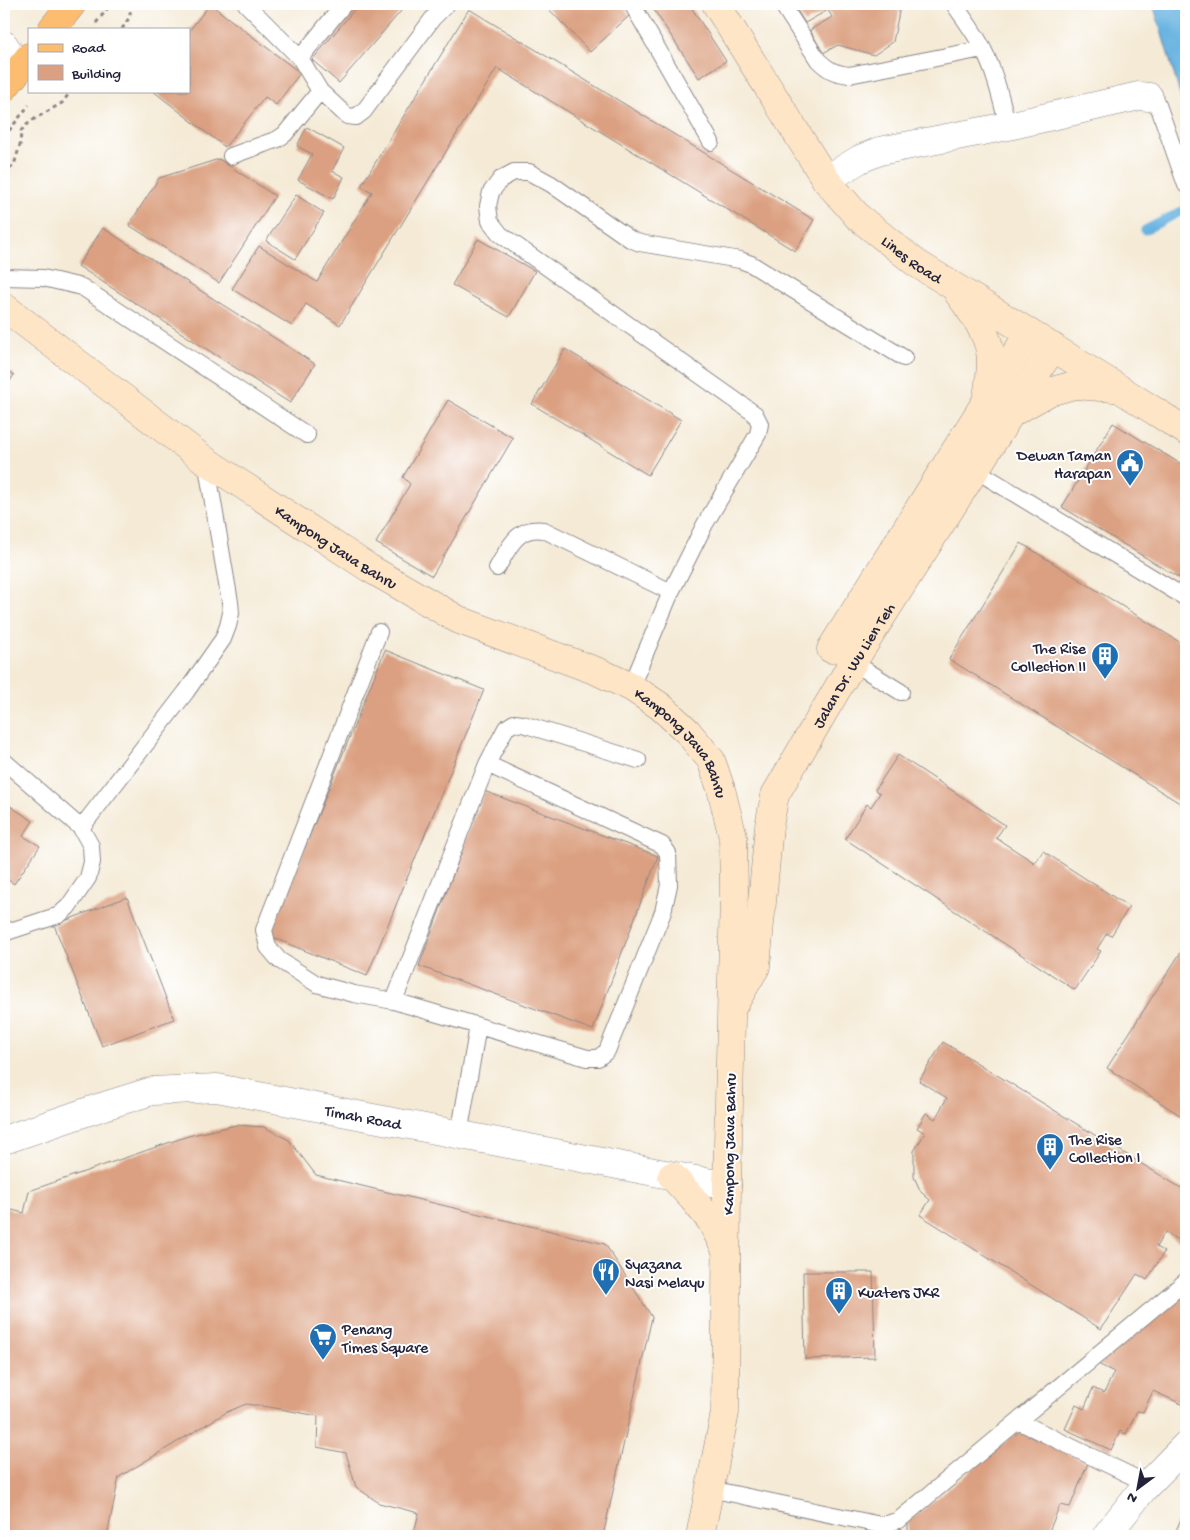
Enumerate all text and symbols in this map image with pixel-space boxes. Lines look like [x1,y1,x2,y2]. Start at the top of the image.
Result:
legend [28,28,190,92]
text: Road [72,40,106,58]
text: Building [71,66,121,84]
street label: Lines Road [876,233,946,290]
place label: Dewan Taman Harapan [1016,448,1111,485]
public building icon: Dewan Taman Harapan [1115,448,1145,487]
street label: Kampong Java Bahru [270,503,400,595]
street label: Jalan Dr. Wu Lien Teh [810,600,901,733]
place label: The Rise Collection II [1011,641,1087,678]
building icon: The Rise Collection II [1090,641,1120,680]
street label: Kampong Java Bahru [629,686,729,801]
street label: Kampong Java Bahru [721,1073,742,1215]
street label: Timah Road [322,1103,404,1136]
building icon: The Rise Collection I [1035,1132,1065,1171]
place label: The Rise Collection I [1068,1132,1140,1169]
restaurant icon: Syazana Nasi Melayu [591,1257,621,1296]
place label: Syazana Nasi Melayu [625,1257,705,1294]
building icon: Kuaters JKR [824,1276,854,1315]
place label: Kuaters JKR [858,1285,940,1304]
supermarket icon: Penang Times Square [308,1322,338,1361]
place label: Penang Times Square [341,1322,429,1359]
north arrow [1112,1462,1162,1512]
text: N [1124,1487,1141,1507]

